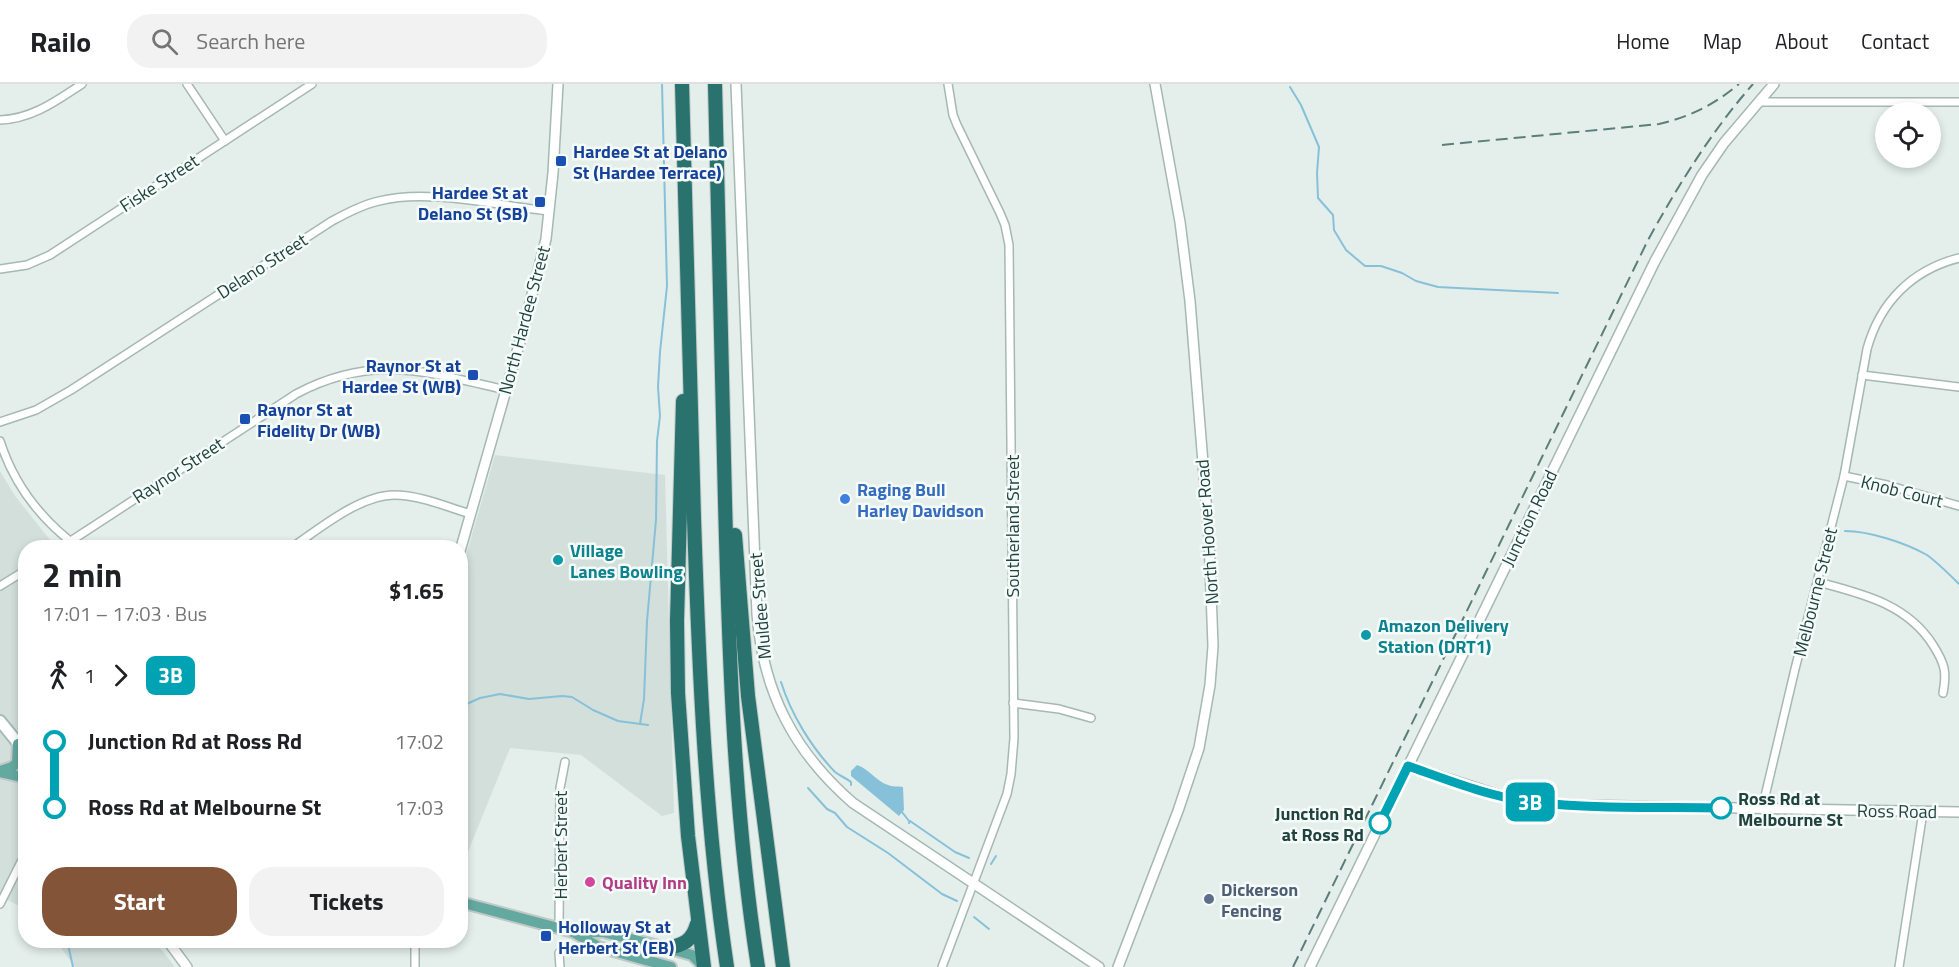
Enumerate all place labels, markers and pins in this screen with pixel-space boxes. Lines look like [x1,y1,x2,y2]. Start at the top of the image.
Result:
place label: Hardee St at Delano St (Hardee Terrace) [573,138,727,186]
marker: Hardee St at Delano St (Hardee Terrace) [554,154,568,168]
place label: Hardee St at Delano St (SB) [418,179,528,227]
marker: Hardee St at Delano St (SB) [533,195,547,209]
place label: Raynor St at Hardee St (WB) [342,352,461,400]
marker: Raynor St at Hardee St (WB) [466,368,480,382]
place label: Raynor St at Fidelity Dr (WB) [257,396,380,444]
marker: Raynor St at Fidelity Dr (WB) [238,412,252,426]
place label: Raging Bull Harley Davidson [857,476,984,524]
marker: Raging Bull Harley Davidson [838,492,852,506]
place label: Village Lanes Bowling [570,537,683,585]
marker: Village Lanes Bowling [551,553,565,567]
place label: Amazon Delivery Station (DRT1) [1378,612,1509,660]
marker: Amazon Delivery Station (DRT1) [1359,628,1373,642]
place label: Ross Rd at Melbourne St [1738,785,1843,833]
marker: Ross Rd at Melbourne St [1710,797,1732,819]
place label: Junction Rd at Ross Rd [1275,800,1364,848]
marker: Junction Rd at Ross Rd [1369,812,1391,834]
place label: Quality Inn [602,869,687,896]
marker: Quality Inn [583,875,597,889]
place label: Dickerson Fencing [1221,876,1298,924]
marker: Dickerson Fencing [1202,892,1216,906]
place label: Holloway St at Herbert St (EB) [558,913,674,961]
marker: Holloway St at Herbert St (EB) [539,929,553,943]

